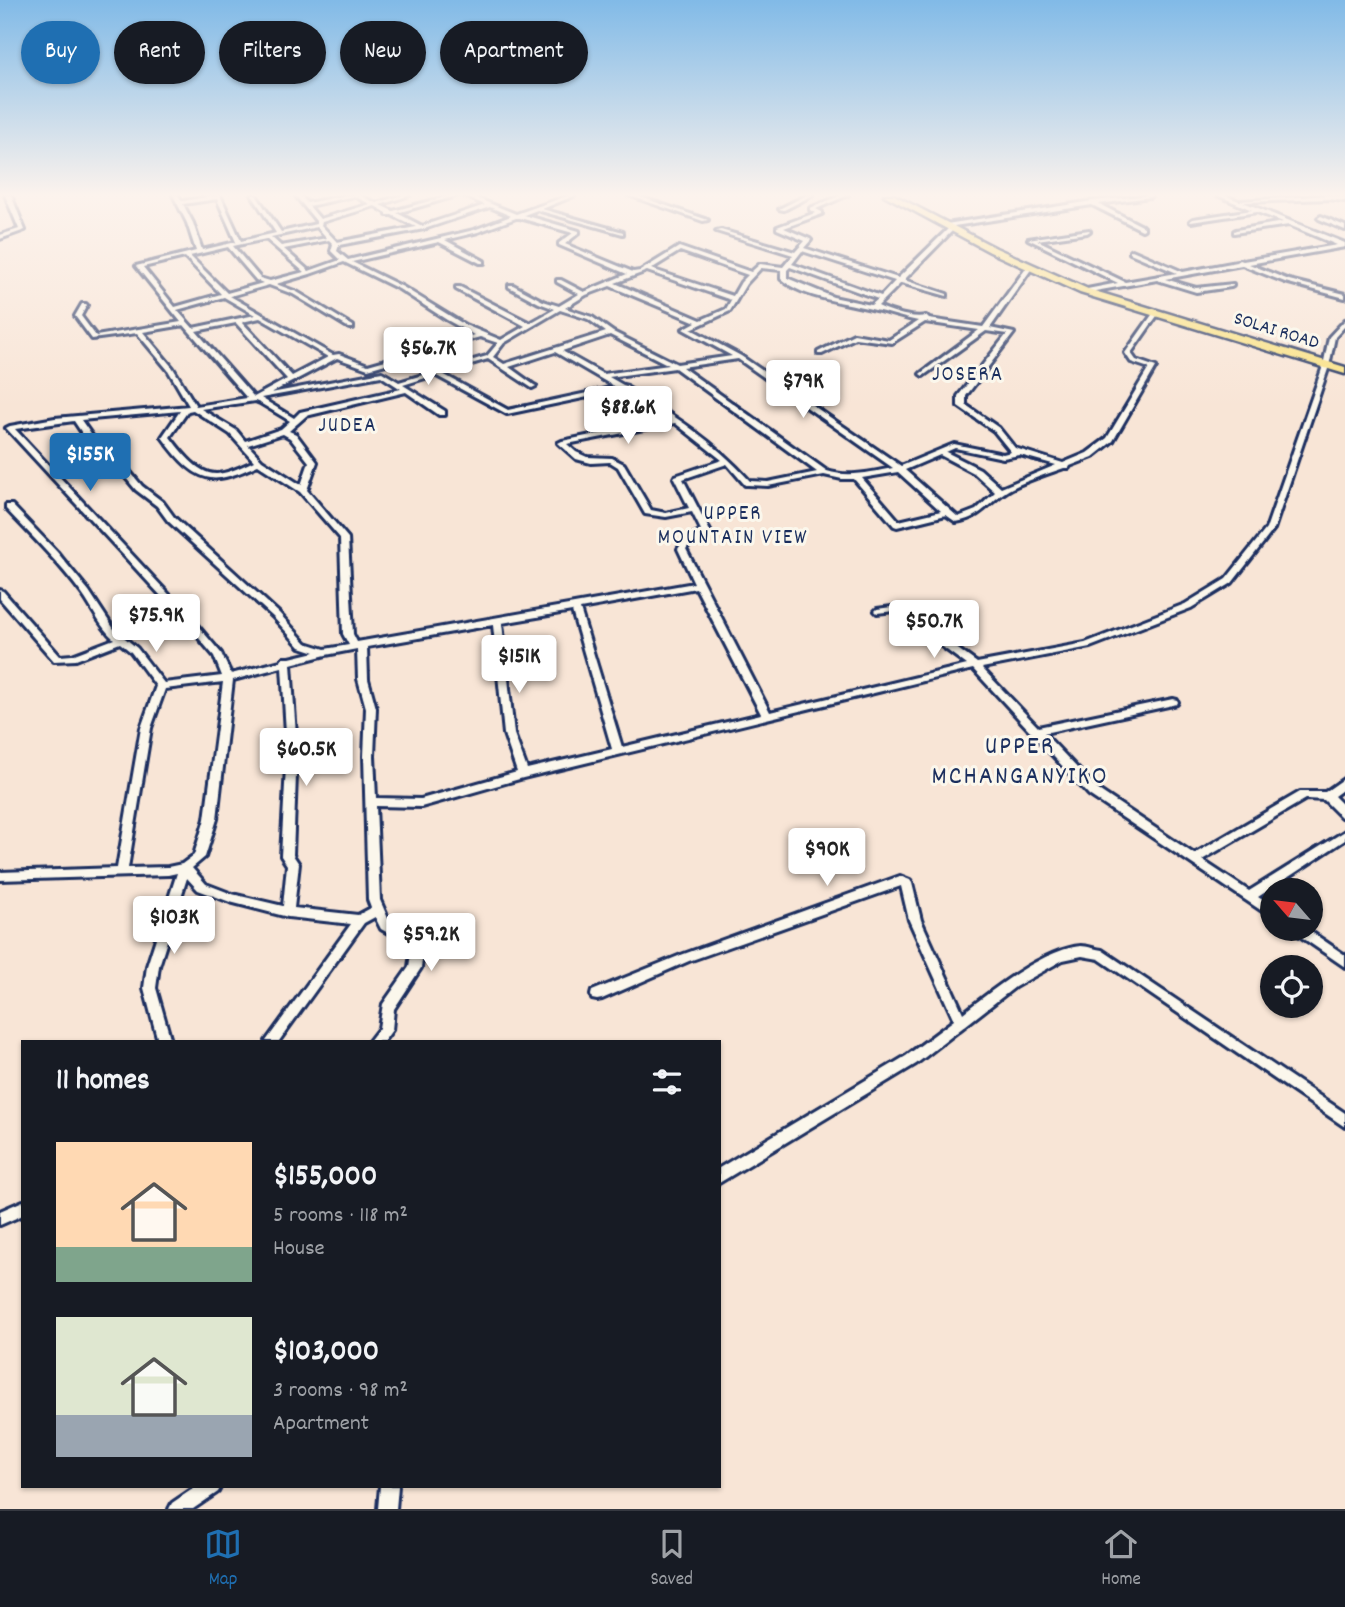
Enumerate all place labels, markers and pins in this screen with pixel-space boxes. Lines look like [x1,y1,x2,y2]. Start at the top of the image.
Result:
pin: $56.7K [371,328,485,387]
pin: $79K [762,360,844,420]
pin: $88.6K [571,386,685,446]
pin: $155K [41,434,139,493]
pin: $75.9K [99,594,213,654]
pin: $50.7K [877,600,991,660]
pin: $151K [470,636,568,695]
pin: $60.5K [249,728,363,788]
pin: $90K [786,828,868,888]
pin: $103K [125,897,223,956]
pin: $59.2K [374,914,488,973]

